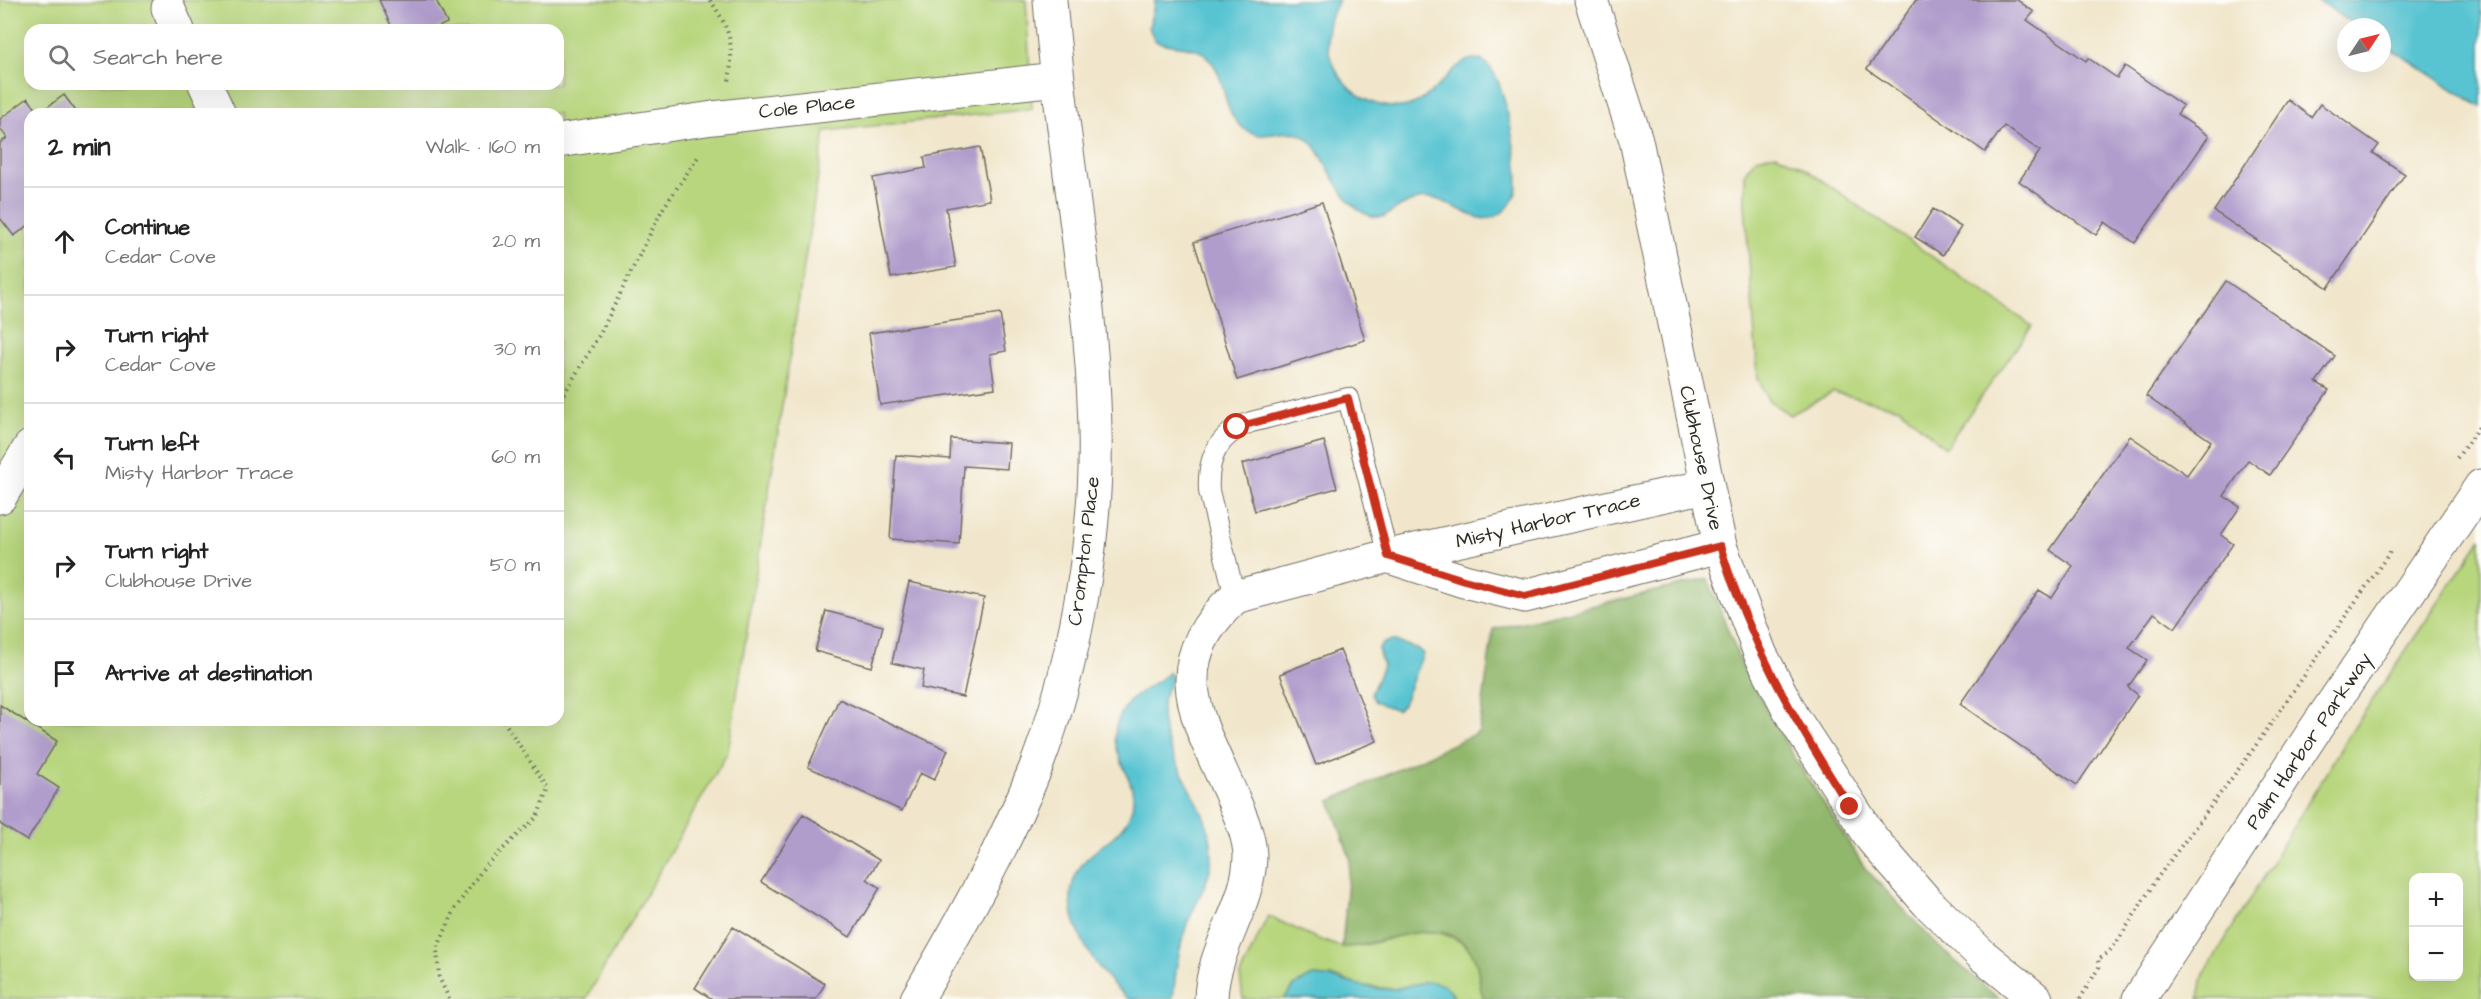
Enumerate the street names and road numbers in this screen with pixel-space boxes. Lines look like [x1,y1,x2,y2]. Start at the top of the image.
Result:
street label: Cole Place [757,88,857,126]
street label: Clubhouse Drive [1672,383,1730,533]
street label: Crompton Place [1061,475,1107,627]
street label: Misty Harbor Trace [1453,486,1643,557]
street label: Palm Harbor Parkway [2239,647,2380,836]

